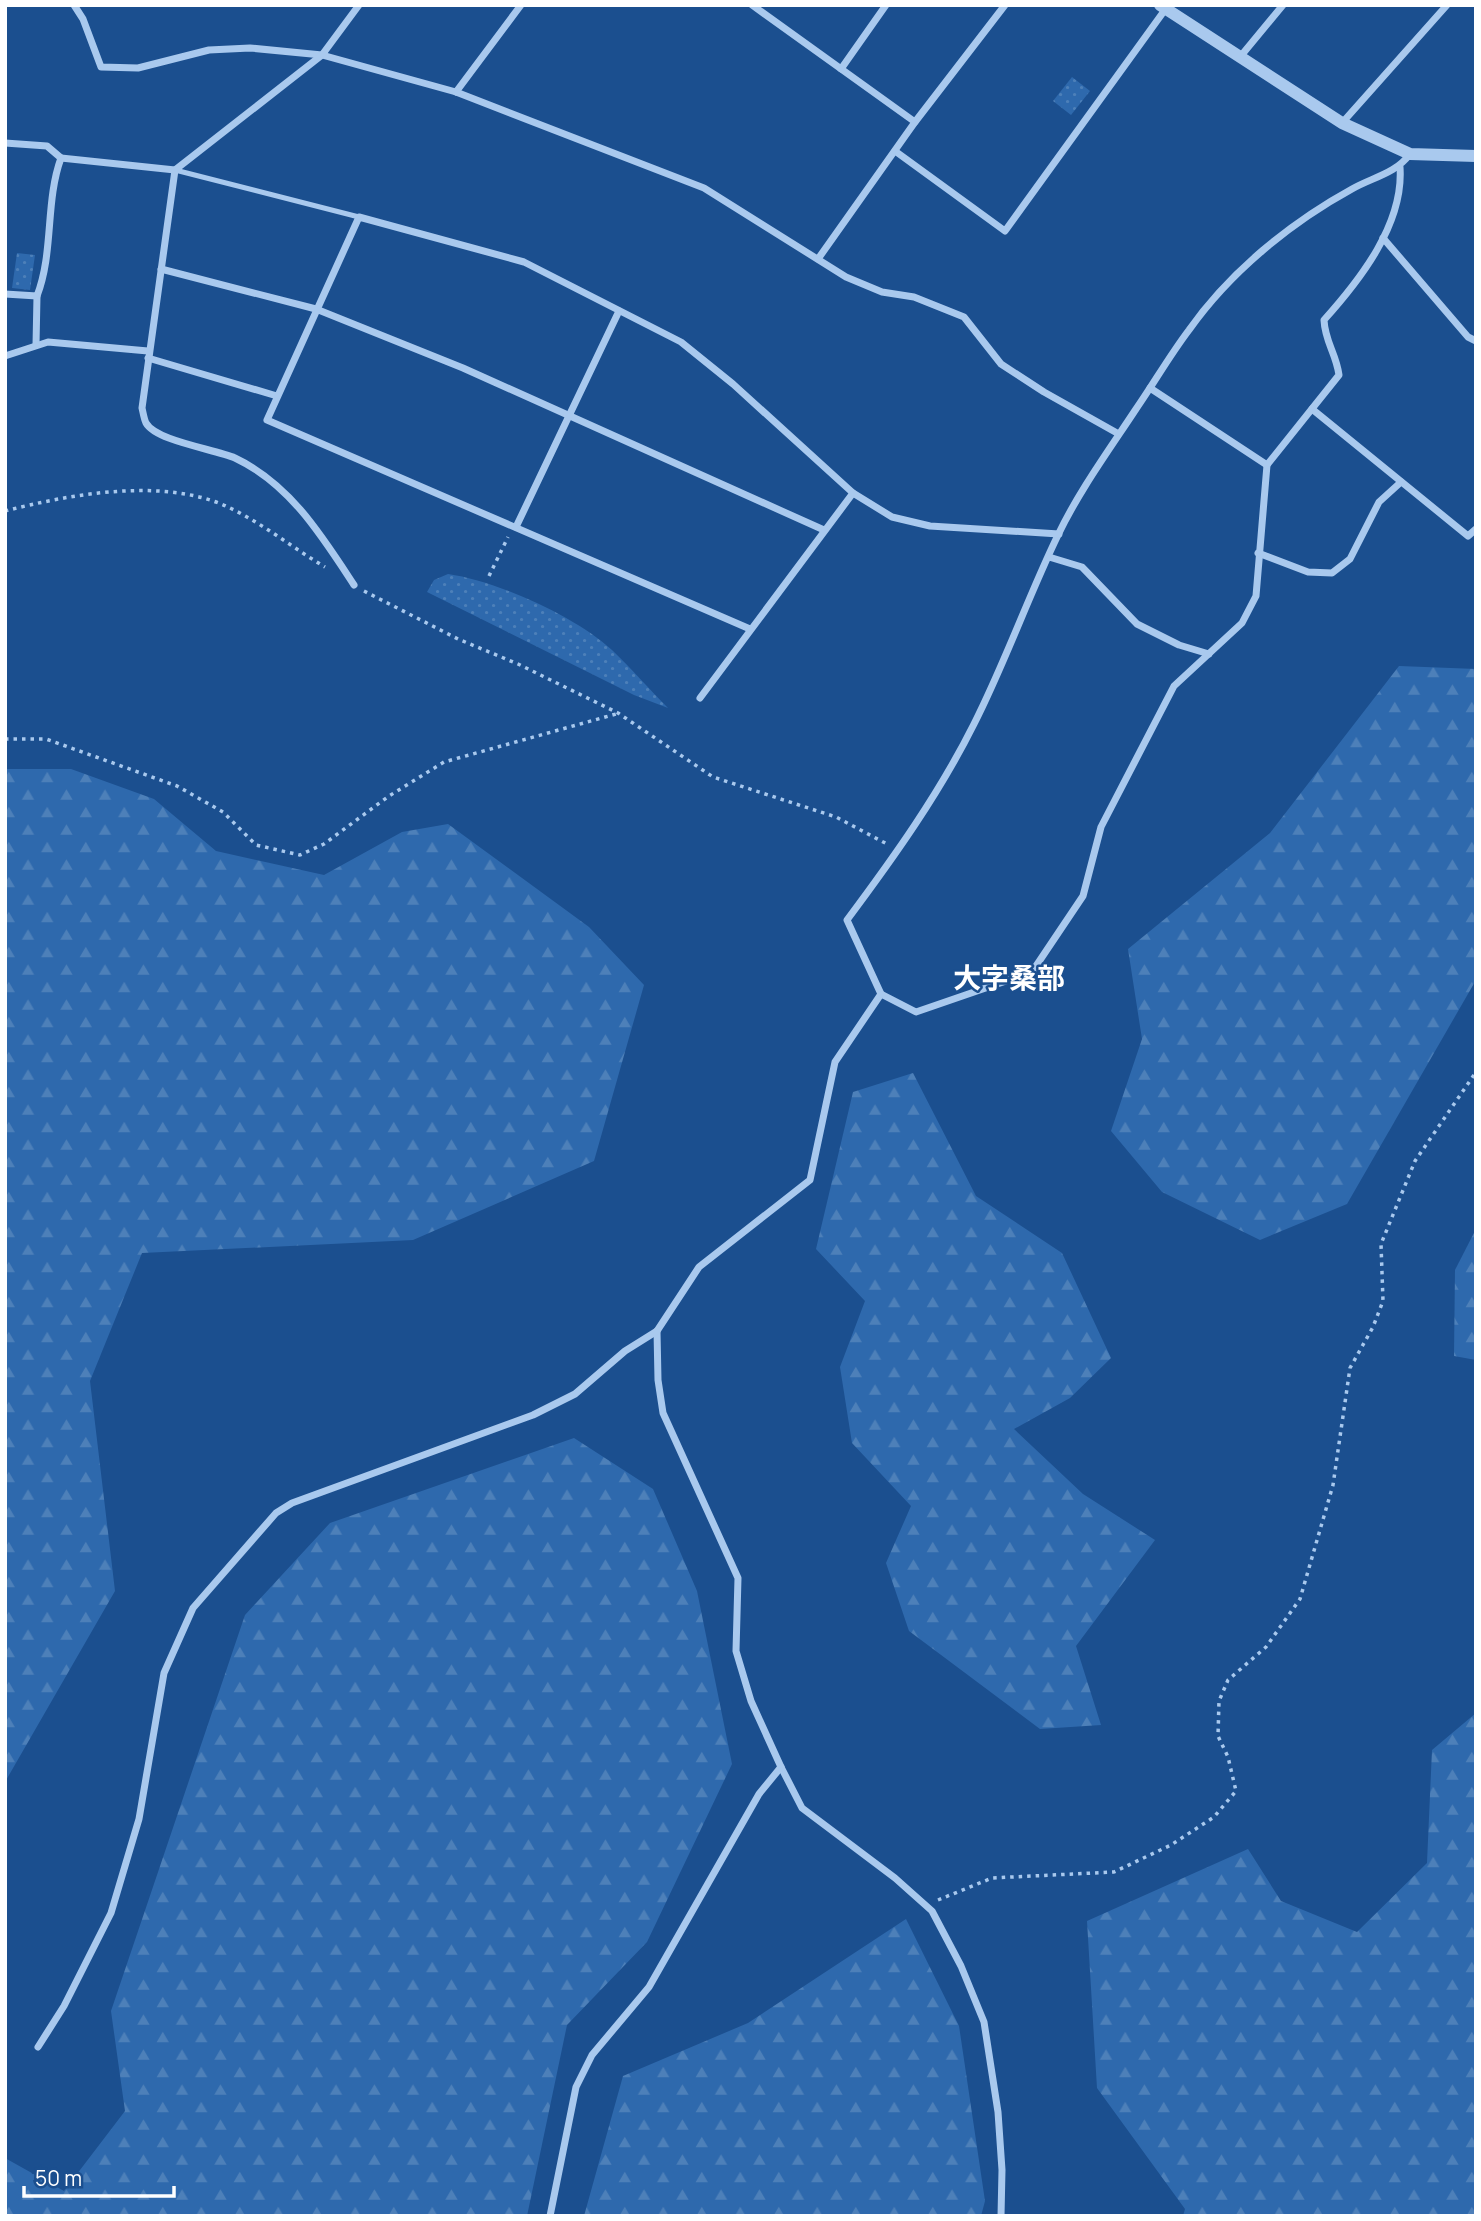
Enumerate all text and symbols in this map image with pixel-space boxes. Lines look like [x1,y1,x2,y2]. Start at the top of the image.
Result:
district label: 大字桑部 [953,958,1065,996]
scale bar [24,2154,175,2198]
text: 50 m [35,2164,82,2192]

